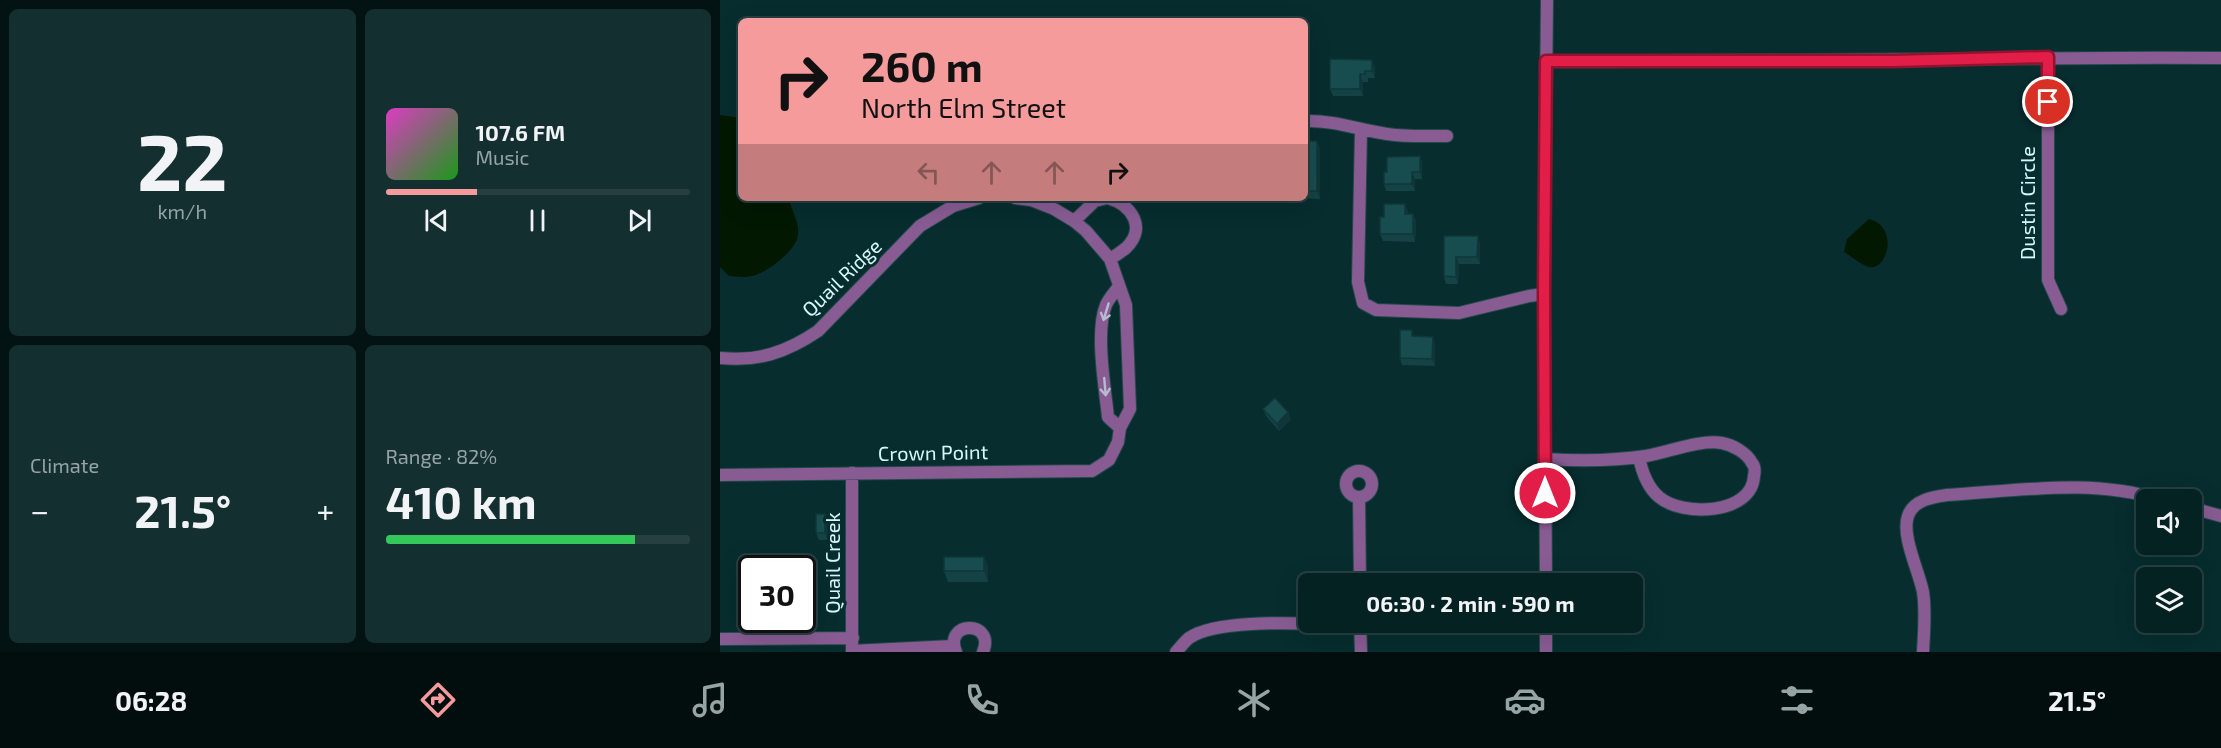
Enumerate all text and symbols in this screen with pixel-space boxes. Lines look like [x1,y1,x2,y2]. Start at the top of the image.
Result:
text: 260 m [861,40,983,90]
icon: right [762,42,840,120]
pin [2022,76,2073,127]
icon: arrive [2031,85,2064,118]
text: North Elm Street [861,91,1066,123]
text: 22 [137,113,228,207]
text: 107.6 FM [476,119,565,145]
text: Music [476,145,529,169]
street label: Dustin Circle [2015,146,2039,260]
icon: left [912,156,945,189]
icon: ahead [975,156,1008,189]
icon: ahead [1038,156,1071,189]
icon: right [1101,156,1134,189]
text: km/h [157,199,207,223]
icon: previous [420,204,453,237]
icon: pause [521,204,554,237]
icon: next [623,204,656,237]
street label: Quail Ridge [797,233,886,321]
one-way arrow [1100,302,1111,321]
one-way arrow [1100,377,1111,397]
street label: Crown Point [878,439,989,465]
text: Range · 82% [386,444,497,468]
text: Climate [30,453,99,477]
position arrow [1513,461,1577,525]
text: 410 km [386,474,537,528]
text: 21.5° [134,483,231,537]
map controls [2136,489,2202,633]
button: sound [2136,489,2202,555]
text: − [30,490,49,530]
text: + [316,490,334,530]
street label: Quail Creek [820,512,844,614]
speed limit sign: 30 [738,555,816,633]
button: layers [2136,567,2202,633]
text: 06:30 · 2 min · 590 m [1366,590,1575,616]
icon: directions [417,679,459,721]
icon: music [689,679,731,721]
icon: phone [961,679,1003,721]
icon: climate [1233,679,1275,721]
icon: car [1504,679,1546,721]
icon: filters [1776,679,1818,721]
text: 06:28 [115,684,187,716]
text: 21.5° [2048,684,2106,716]

